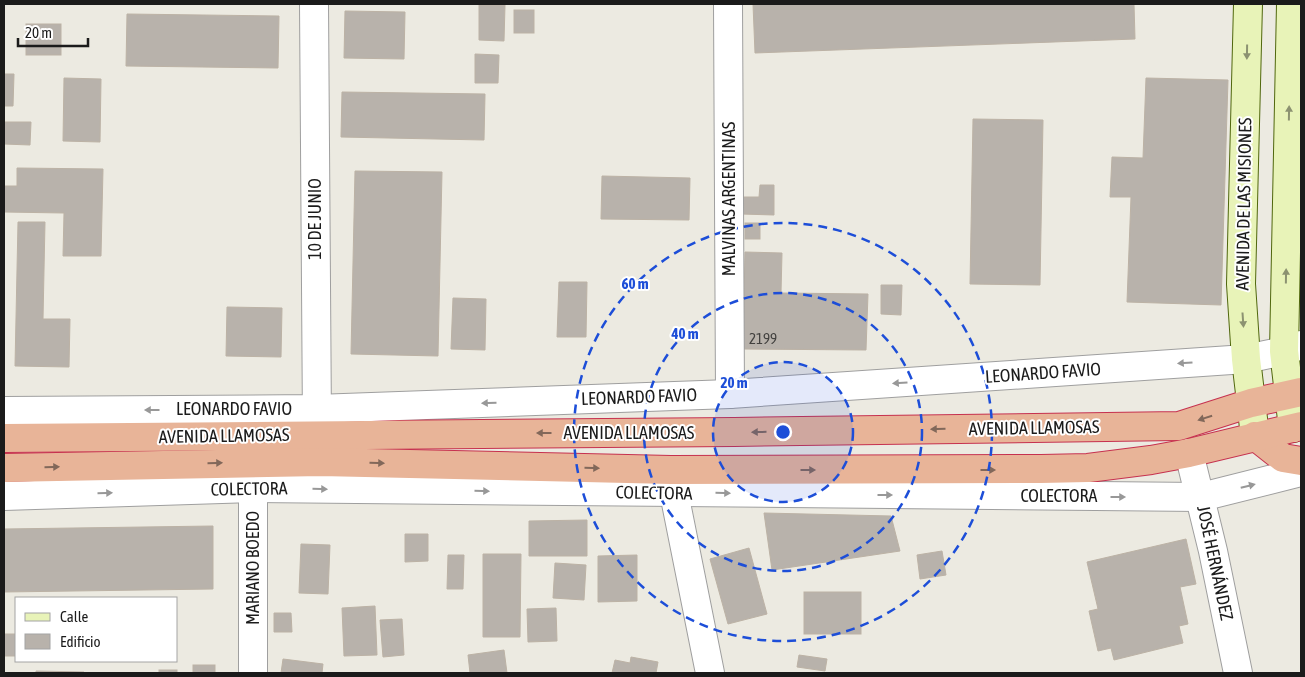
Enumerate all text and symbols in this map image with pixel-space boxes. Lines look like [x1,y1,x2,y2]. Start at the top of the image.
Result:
scale bar [18,15,88,47]
text: 20 m [25,24,52,41]
one-way arrow [1243,45,1251,61]
one-way arrow [1285,105,1293,121]
street label: AVENIDA DE LAS MISIONES [1231,117,1256,291]
street label: MALVINAS ARGENTINAS [718,121,739,276]
street label: 10 DE JUNIO [304,178,325,260]
one-way arrow [1282,268,1290,284]
text: 60 m [622,275,649,292]
one-way arrow [1240,312,1248,328]
text: 40 m [671,325,699,342]
house number: 2199 [749,330,777,347]
street label: LEONARDO FAVIO [984,358,1102,387]
one-way arrow [1176,360,1192,368]
text: 20 m [721,374,748,391]
one-way arrow [892,379,908,387]
street label: LEONARDO FAVIO [581,384,697,409]
street label: LEONARDO FAVIO [176,398,292,419]
one-way arrow [481,399,497,407]
one-way arrow [144,406,160,414]
one-way arrow [1197,415,1212,423]
street label: AVENIDA LLAMOSAS [968,416,1100,439]
street label: AVENIDA LLAMOSAS [564,422,695,443]
centre of rings [774,423,792,441]
street label: AVENIDA LLAMOSAS [158,424,290,447]
one-way arrow [930,426,946,434]
one-way arrow [750,428,766,436]
one-way arrow [535,430,551,438]
one-way arrow [207,459,223,467]
one-way arrow [370,459,386,467]
one-way arrow [45,463,61,471]
one-way arrow [585,464,601,472]
one-way arrow [800,466,816,474]
one-way arrow [980,466,996,474]
street label: COLECTORA [210,477,288,500]
street label: COLECTORA [615,481,693,504]
one-way arrow [1240,482,1255,490]
one-way arrow [312,485,328,493]
street label: COLECTORA [1021,485,1098,506]
one-way arrow [474,487,490,495]
one-way arrow [97,489,113,497]
one-way arrow [715,490,731,498]
one-way arrow [877,491,893,499]
one-way arrow [1110,493,1126,501]
street label: JOSÉ HERNÁNDEZ [1193,503,1238,622]
street label: MARIANO BOEDO [242,511,263,625]
legend [15,597,178,662]
text: Calle [60,608,89,625]
text: Edificio [60,633,101,650]

